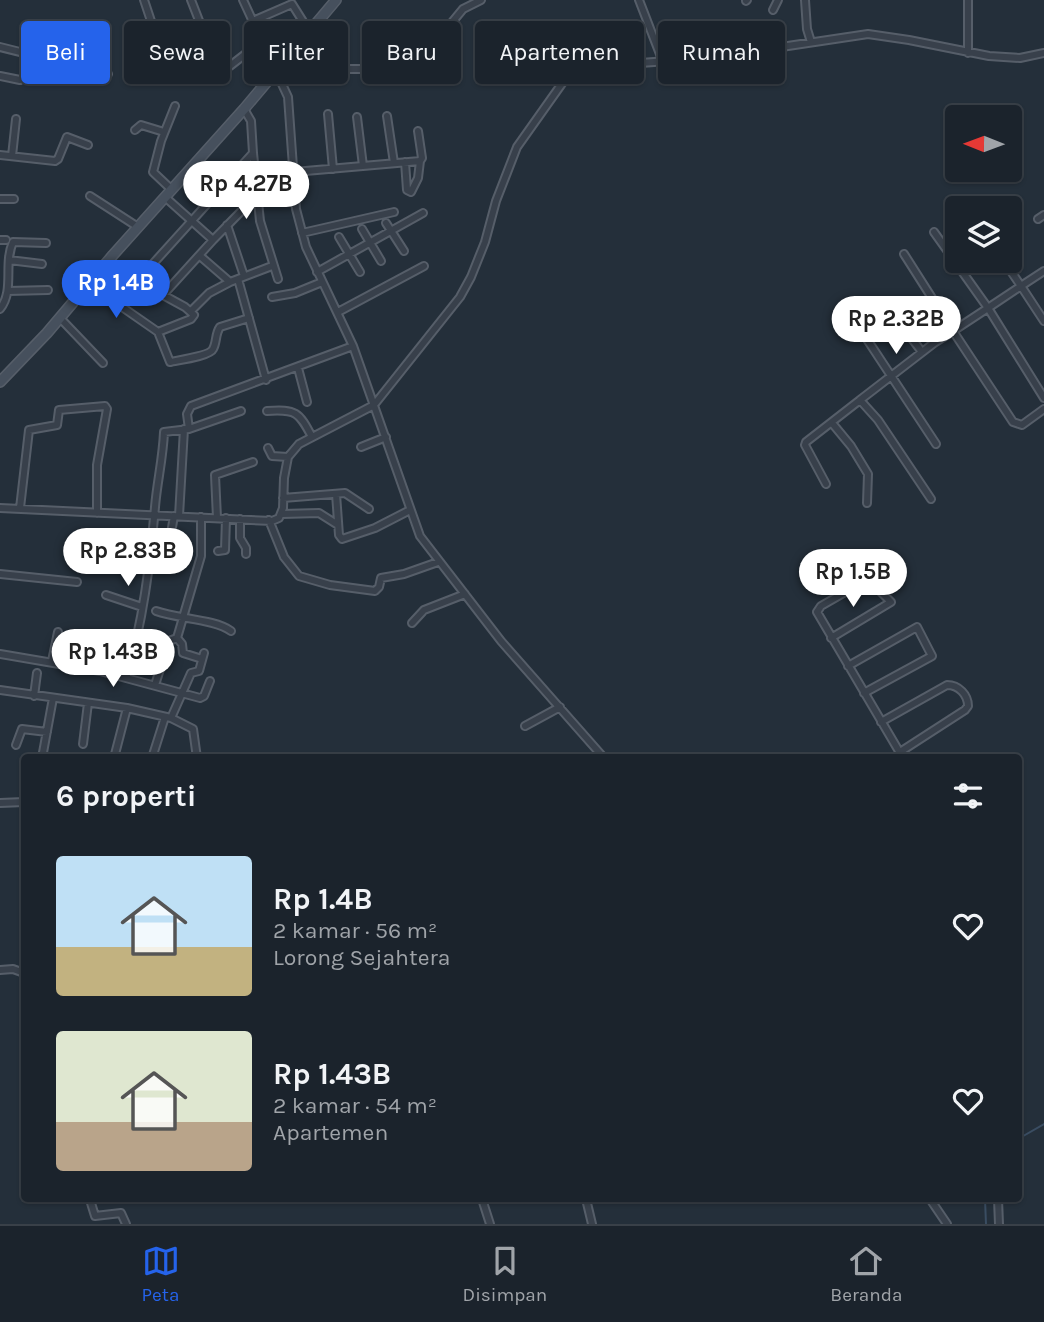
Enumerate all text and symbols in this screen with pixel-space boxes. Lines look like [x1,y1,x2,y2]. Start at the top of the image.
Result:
chip: Beli [21,21,110,84]
chip: Sewa [124,21,230,84]
chip: Filter [244,21,348,84]
chip: Baru [362,21,461,84]
chip: Apartemen [475,21,644,84]
chip: Rumah [658,21,785,84]
north arrow [945,105,1022,182]
map controls [945,105,1022,273]
pin: Rp 4.27B [174,162,318,221]
text: Rp 4.27B [199,170,293,197]
button: layers [945,196,1022,273]
pin: Rp 1.4B [51,260,181,320]
text: Rp 1.4B [78,269,154,296]
pin: Rp 2.32B [824,296,968,356]
text: Rp 2.32B [848,305,944,332]
pin: Rp 2.83B [56,528,200,588]
text: Rp 2.83B [79,537,177,564]
pin: Rp 1.5B [788,550,918,609]
text: Rp 1.5B [815,558,891,585]
pin: Rp 1.43B [41,630,185,689]
text: Rp 1.43B [68,638,158,665]
icon: filters [949,777,987,815]
text: 6 properti [56,778,197,814]
text: Rp 1.4B [273,881,373,917]
icon: home [112,884,196,968]
icon: heart [949,907,987,945]
text: 2 kamar · 56 m² [273,917,437,944]
text: Lorong Sejahtera [273,944,450,971]
text: Rp 1.43B [273,1056,391,1092]
icon: home [112,1059,196,1143]
icon: heart [949,1082,987,1120]
text: 2 kamar · 54 m² [273,1092,437,1119]
text: Apartemen [273,1119,388,1146]
tab: Peta [142,1242,180,1306]
tab: Disimpan [463,1242,547,1306]
tab: Beranda [830,1242,902,1306]

